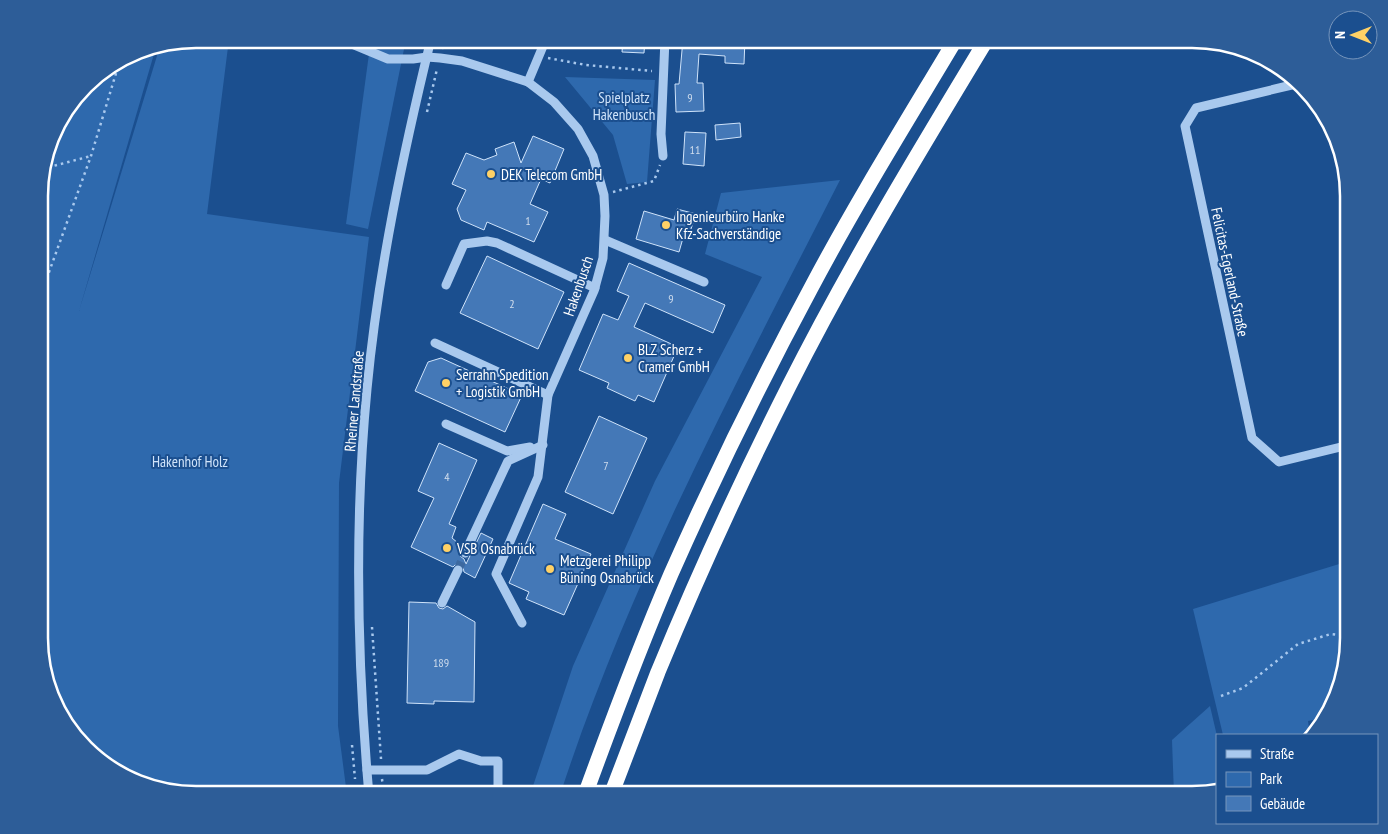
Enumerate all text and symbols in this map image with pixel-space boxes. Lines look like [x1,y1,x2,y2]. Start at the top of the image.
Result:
north arrow [1328,10,1378,60]
text: N [1331,31,1349,39]
park label: Spielplatz Hakenbusch [593,88,655,124]
house number: 9 [687,90,693,105]
house number: 11 [690,142,700,157]
place label: DEK Telecom GmbH [501,165,602,184]
marker: DEK Telecom GmbH [485,168,497,180]
street label: Felicitas-Egerland-Straße [1207,206,1253,338]
place label: Ingenieurbüro Hanke Kfz-Sachverständige [676,207,785,243]
house number: 1 [525,213,531,228]
marker: Ingenieurbüro Hanke Kfz-Sachverständige [660,219,672,231]
street label: Hakenbusch [559,253,597,319]
house number: 9 [668,291,674,306]
house number: 2 [509,296,515,311]
place label: BLZ Scherz + Cramer GmbH [638,340,710,376]
street label: Rheiner Landstraße [340,350,368,452]
marker: BLZ Scherz + Cramer GmbH [622,352,634,364]
place label: Serrahn Spedition + Logistik GmbH [456,365,549,401]
marker: Serrahn Spedition + Logistik GmbH [440,377,452,389]
park label: Hakenhof Holz [152,452,228,471]
house number: 7 [603,458,609,473]
house number: 4 [444,469,450,484]
place label: VSB Osnabrück [456,539,535,558]
marker: VSB Osnabrück [441,542,453,554]
place label: Metzgerei Philipp Büning Osnabrück [560,551,654,587]
marker: Metzgerei Philipp Büning Osnabrück [544,563,556,575]
house number: 189 [433,655,449,670]
legend [1216,734,1378,824]
text: Straße [1260,744,1294,763]
text: Park [1260,769,1282,788]
text: Gebäude [1260,794,1305,813]

